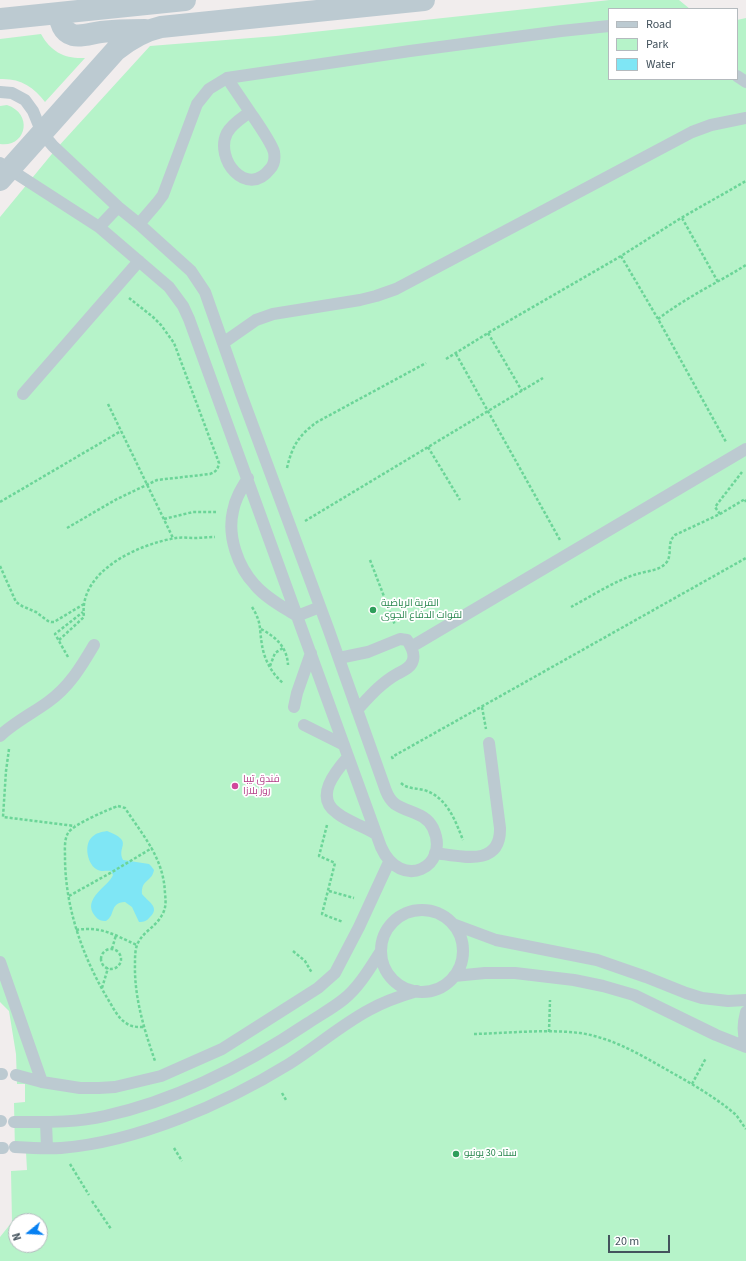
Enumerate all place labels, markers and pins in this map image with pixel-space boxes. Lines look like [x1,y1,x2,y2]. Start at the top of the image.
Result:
place label: القرية الرياضية لقوات الدفاع الجوى [381,598,462,622]
marker: القرية الرياضية لقوات الدفاع الجوى [368,605,378,615]
place label: فندق تيبا روز بلازا [243,774,279,798]
marker: فندق تيبا روز بلازا [230,781,240,791]
place label: ستاد 30 يونيو [464,1148,517,1160]
marker: ستاد 30 يونيو [451,1149,461,1159]

